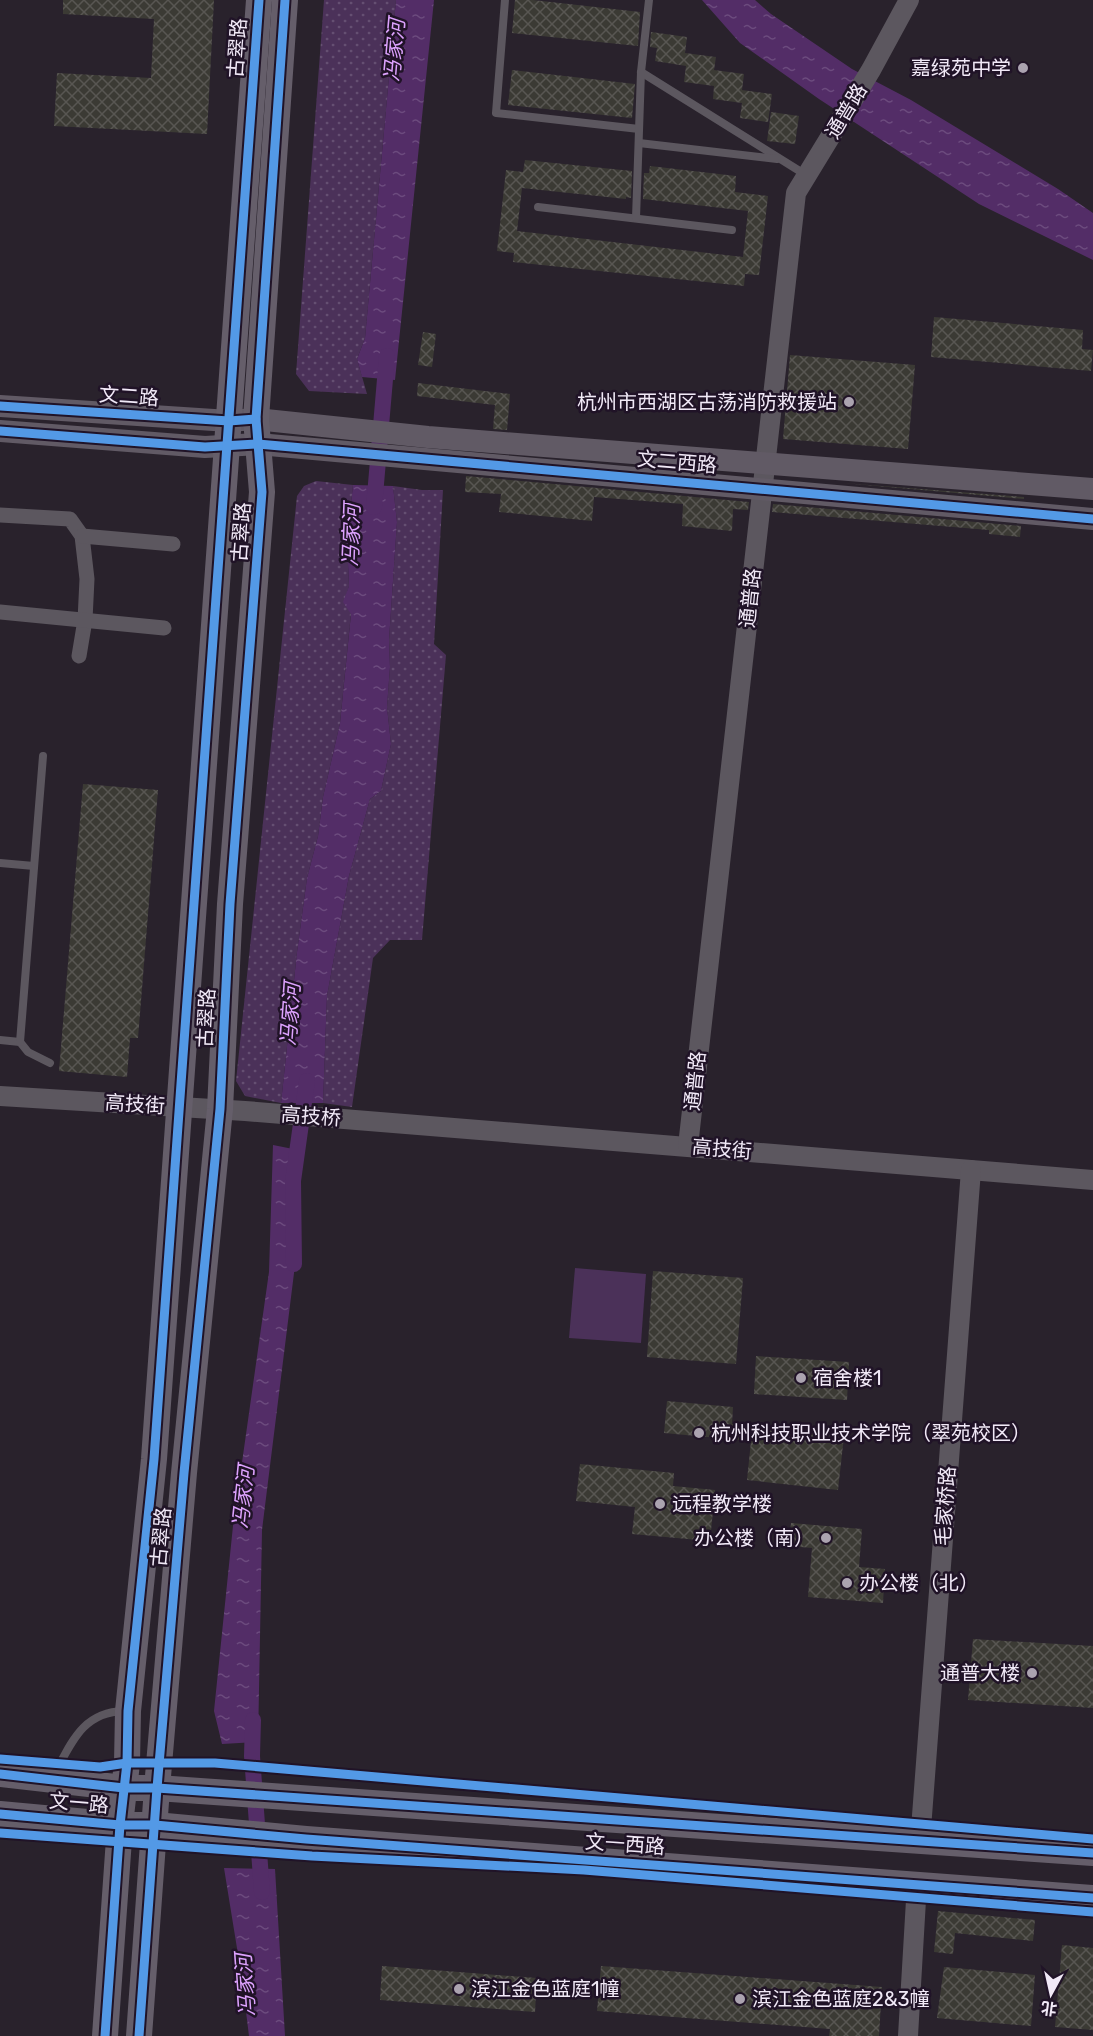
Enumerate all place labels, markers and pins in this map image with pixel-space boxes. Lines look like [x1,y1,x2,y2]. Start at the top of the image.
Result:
place label: 嘉绿苑中学 [911,56,1011,80]
marker: 嘉绿苑中学 [1016,61,1030,75]
place label: 杭州市西湖区古荡消防救援站 [577,390,837,414]
marker: 杭州市西湖区古荡消防救援站 [842,395,856,409]
place label: 宿舍楼1 [813,1366,882,1390]
marker: 宿舍楼1 [794,1371,808,1385]
place label: 杭州科技职业技术学院（翠苑校区） [711,1421,1031,1445]
marker: 杭州科技职业技术学院（翠苑校区） [692,1426,706,1440]
place label: 远程教学楼 [672,1492,772,1516]
marker: 远程教学楼 [653,1497,667,1511]
place label: 办公楼（南） [694,1526,814,1550]
marker: 办公楼（南） [819,1531,833,1545]
place label: 办公楼（北） [859,1571,979,1595]
marker: 办公楼（北） [840,1576,854,1590]
place label: 通普大楼 [940,1661,1020,1685]
marker: 通普大楼 [1025,1666,1039,1680]
place label: 滨江金色蓝庭1幢 [471,1977,620,2001]
marker: 滨江金色蓝庭1幢 [452,1982,466,1996]
place label: 滨江金色蓝庭2&3幢 [752,1987,930,2011]
marker: 滨江金色蓝庭2&3幢 [733,1992,747,2006]

